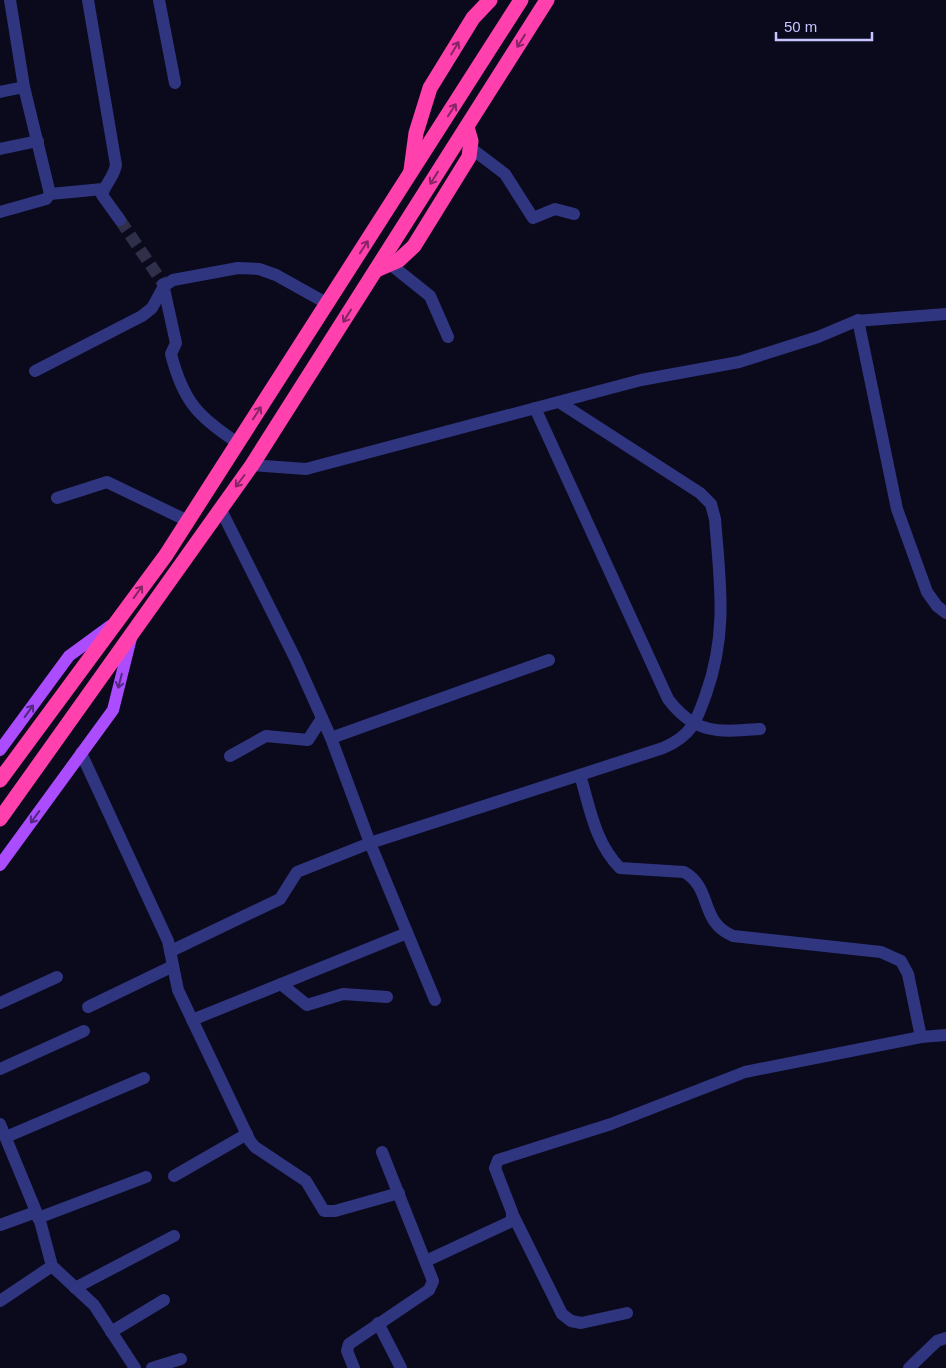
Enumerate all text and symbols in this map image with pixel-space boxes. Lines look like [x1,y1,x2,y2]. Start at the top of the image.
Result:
scale bar [776,10,872,42]
text: 50 m [784,18,817,35]
one-way arrow [516,34,526,48]
one-way arrow [450,41,460,55]
one-way arrow [447,104,457,118]
one-way arrow [429,171,439,185]
one-way arrow [359,241,369,255]
one-way arrow [342,308,352,322]
one-way arrow [252,407,262,421]
one-way arrow [234,474,245,487]
one-way arrow [133,586,144,599]
one-way arrow [115,672,124,688]
one-way arrow [24,704,34,718]
one-way arrow [30,810,40,824]

